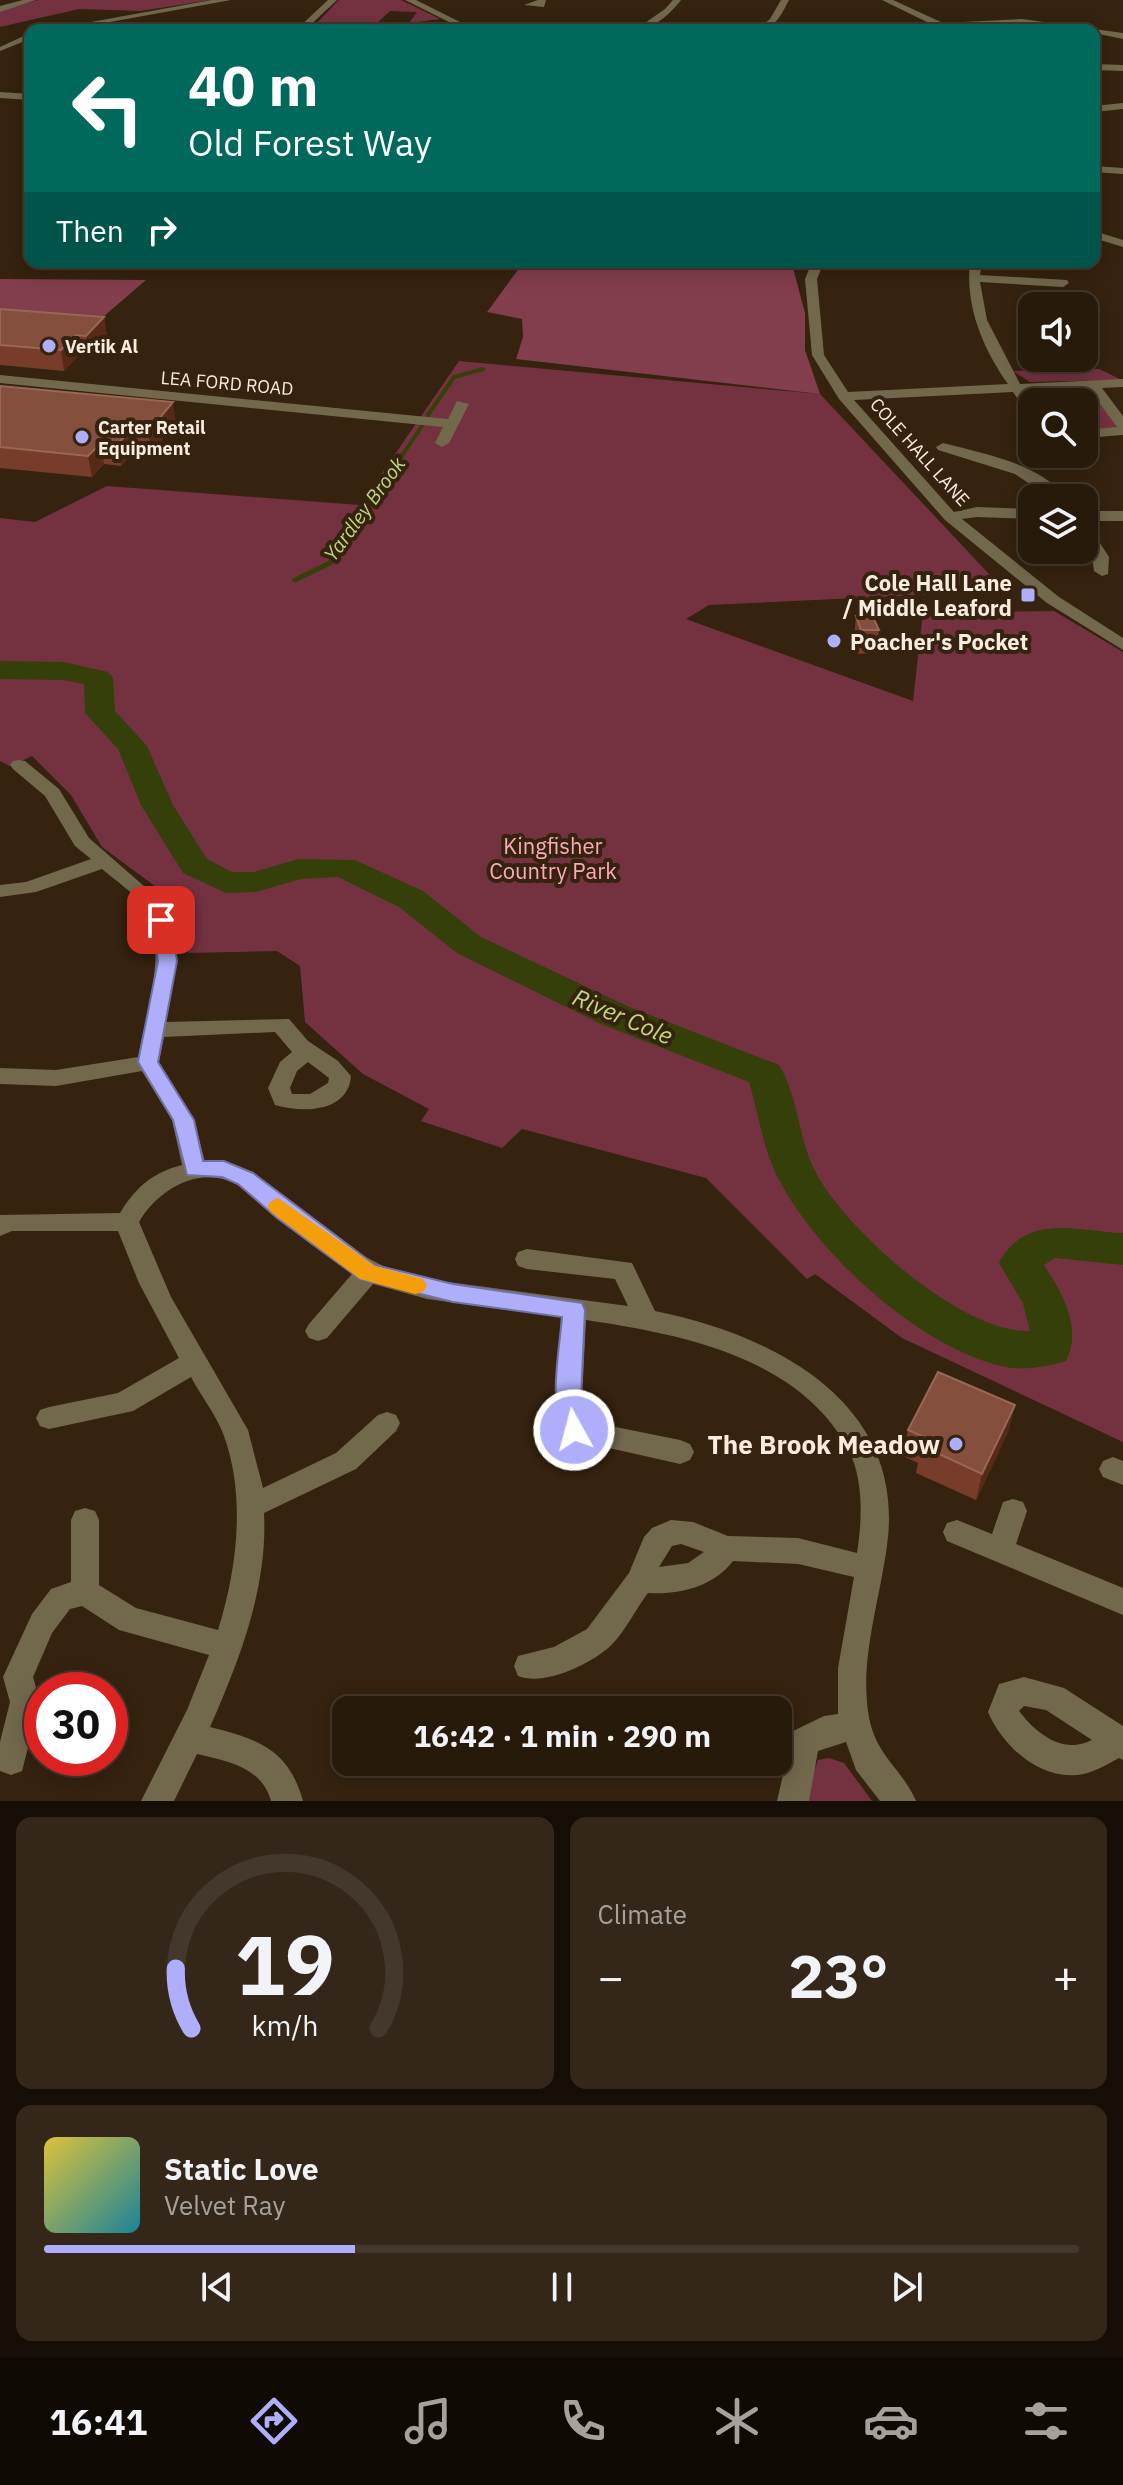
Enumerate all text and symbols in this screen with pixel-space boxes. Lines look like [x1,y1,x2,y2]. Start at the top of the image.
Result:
text: 40 m [188,49,318,121]
icon: left [56,56,160,160]
text: Old Forest Way [188,119,432,166]
icon: right [140,208,184,252]
text: Then [56,211,124,250]
map controls [1018,292,1098,564]
button: sound [1018,292,1098,372]
place label: Vertik Al [65,335,139,358]
marker: Vertik Al [40,337,58,355]
street label: LEA FORD ROAD [160,366,294,400]
button: search [1018,388,1098,468]
street label: COLE HALL LANE [865,393,975,511]
place label: Carter Retail Equipment [98,416,206,460]
marker: Carter Retail Equipment [73,428,91,446]
water label: Yardley Brook [317,451,411,567]
button: layers [1018,484,1098,564]
place label: Cole Hall Lane / Middle Leaford [843,568,1012,622]
marker: Cole Hall Lane / Middle Leaford [1019,586,1037,604]
place label: Poacher's Pocket [850,627,1028,656]
marker: Poacher's Pocket [825,632,843,650]
park label: Kingfisher Country Park [489,831,617,885]
pin [127,886,195,954]
icon: arrive [139,898,183,942]
water label: River Cole [568,981,678,1051]
position arrow [532,1388,616,1472]
place label: The Brook Meadow [708,1427,940,1461]
marker: The Brook Meadow [947,1435,965,1453]
speed limit sign: 30 [24,1672,128,1776]
text: 16:42 · 1 min · 290 m [413,1716,711,1755]
text: Climate [598,1897,687,1931]
text: 19 [235,1910,335,2018]
text: 23° [788,1936,888,2015]
text: − [598,1948,624,2005]
text: + [1053,1948,1079,2005]
text: km/h [251,2007,318,2044]
text: Static Love [164,2149,319,2188]
text: Velvet Ray [164,2188,285,2222]
icon: previous [195,2265,239,2309]
icon: pause [540,2265,584,2309]
icon: next [885,2265,929,2309]
icon: directions [246,2393,302,2449]
icon: music [400,2393,456,2449]
icon: phone [555,2393,611,2449]
icon: climate [709,2393,765,2449]
icon: car [863,2393,919,2449]
icon: filters [1018,2393,1074,2449]
text: 16:41 [49,2398,147,2445]

